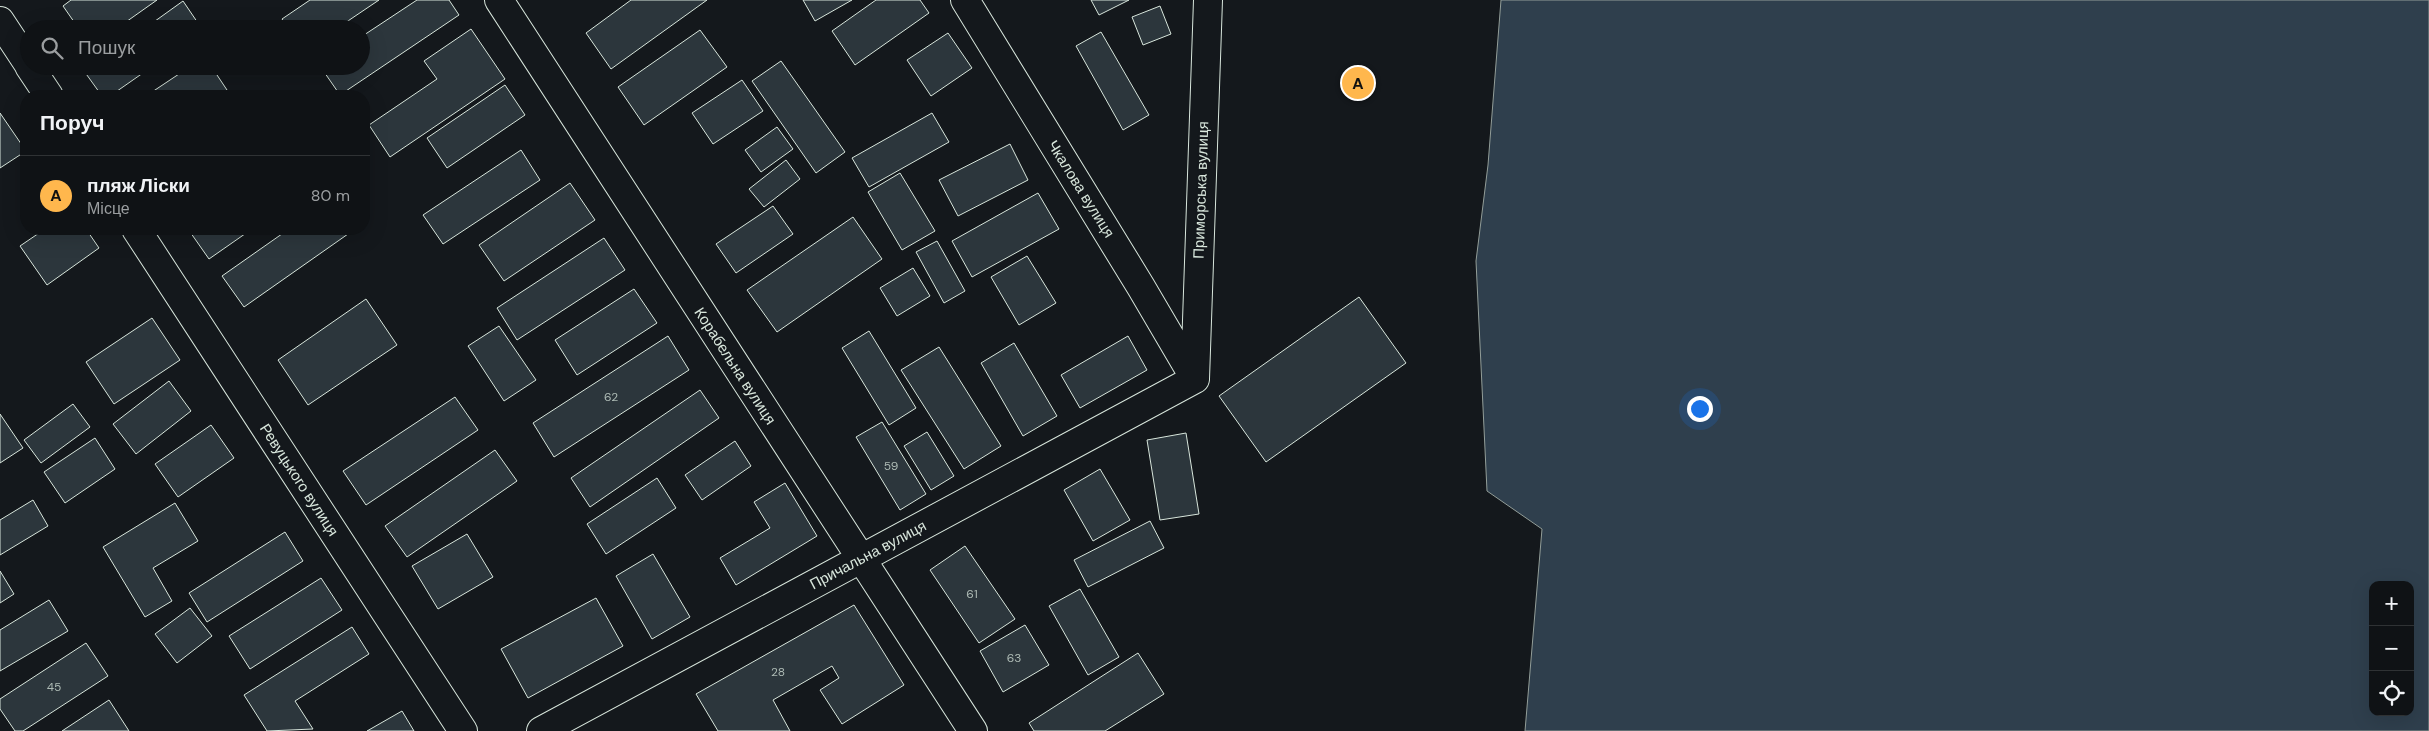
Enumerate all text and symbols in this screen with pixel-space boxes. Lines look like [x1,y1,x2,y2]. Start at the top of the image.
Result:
search box [20,20,370,75]
icon: search [38,34,66,62]
text: Пошук [78,35,135,60]
pin: A [1342,64,1374,102]
text: Поруч [40,109,104,137]
street label: Приморська вулиця [1189,121,1213,259]
street label: Чкалова вулиця [1043,137,1119,241]
text: пляж Ліски [87,173,190,198]
text: A [50,185,62,206]
text: 80 m [311,185,350,206]
text: Місце [87,198,130,219]
street label: Корабельна вулиця [690,304,780,428]
house number: 62 [604,389,618,405]
your location [1687,396,1713,422]
street label: Ревуцького вулиця [255,420,343,540]
house number: 59 [884,458,898,474]
street label: Причальна вулиця [806,516,930,594]
map controls [2369,581,2414,716]
button: + [2369,581,2414,626]
house number: 61 [966,586,978,602]
button: − [2369,626,2414,671]
house number: 63 [1007,650,1021,666]
house number: 28 [771,664,785,680]
button: locate [2369,671,2414,716]
house number: 45 [47,679,61,695]

